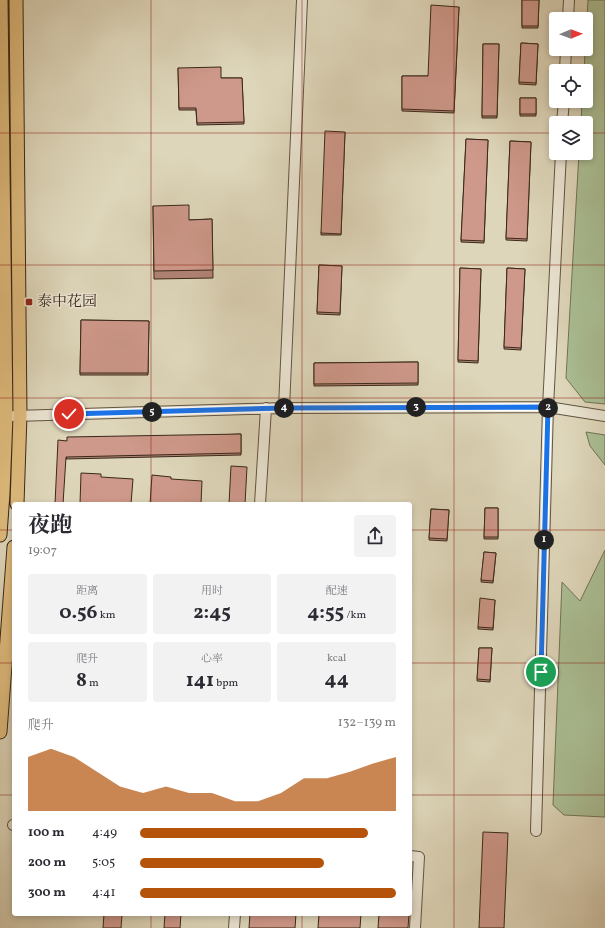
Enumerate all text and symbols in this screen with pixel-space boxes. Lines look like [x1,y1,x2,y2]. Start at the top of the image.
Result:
north arrow [549,12,593,56]
map controls [549,12,593,160]
button: locate [549,64,593,108]
button: layers [549,116,593,160]
place label: 泰中花园 [37,292,97,313]
marker: 泰中花园 [24,297,34,307]
pin [52,397,86,431]
pin: 3 [406,397,426,417]
pin: 4 [274,398,294,418]
pin: 2 [538,398,558,418]
text: 3 [413,399,419,414]
text: 4 [281,400,287,415]
text: 2 [545,400,551,415]
pin: 5 [142,402,162,422]
icon: check [58,403,80,425]
text: 5 [149,404,155,419]
text: 夜跑 [28,511,72,542]
button: share [354,515,396,557]
pin: 1 [534,530,554,550]
text: 1 [542,532,546,547]
text: 19:07 [28,542,57,560]
text: 距离 [76,584,98,599]
text: 用时 [201,584,223,599]
text: 配速 [326,584,348,599]
text: 0.56 [59,599,98,627]
text: 2:45 [193,599,231,627]
text: 4:55 [307,599,344,627]
text: km [98,608,116,623]
text: /km [344,608,366,623]
text: kcal [327,651,346,666]
text: 爬升 [76,652,98,667]
text: 心率 [201,652,223,667]
pin [524,655,558,689]
icon: arrive [530,661,552,683]
text: 44 [325,666,349,694]
text: 8 [76,667,87,695]
text: 141 [186,667,214,695]
text: m [87,676,99,691]
text: bpm [214,676,238,691]
text: 132–139 m [338,714,396,732]
text: 爬升 [28,717,54,735]
text: 100 m [28,824,65,842]
text: 4:49 [92,824,117,842]
text: 200 m [28,854,66,872]
text: 5:05 [92,854,115,872]
text: 300 m [28,884,66,902]
text: 4:41 [92,884,116,902]

